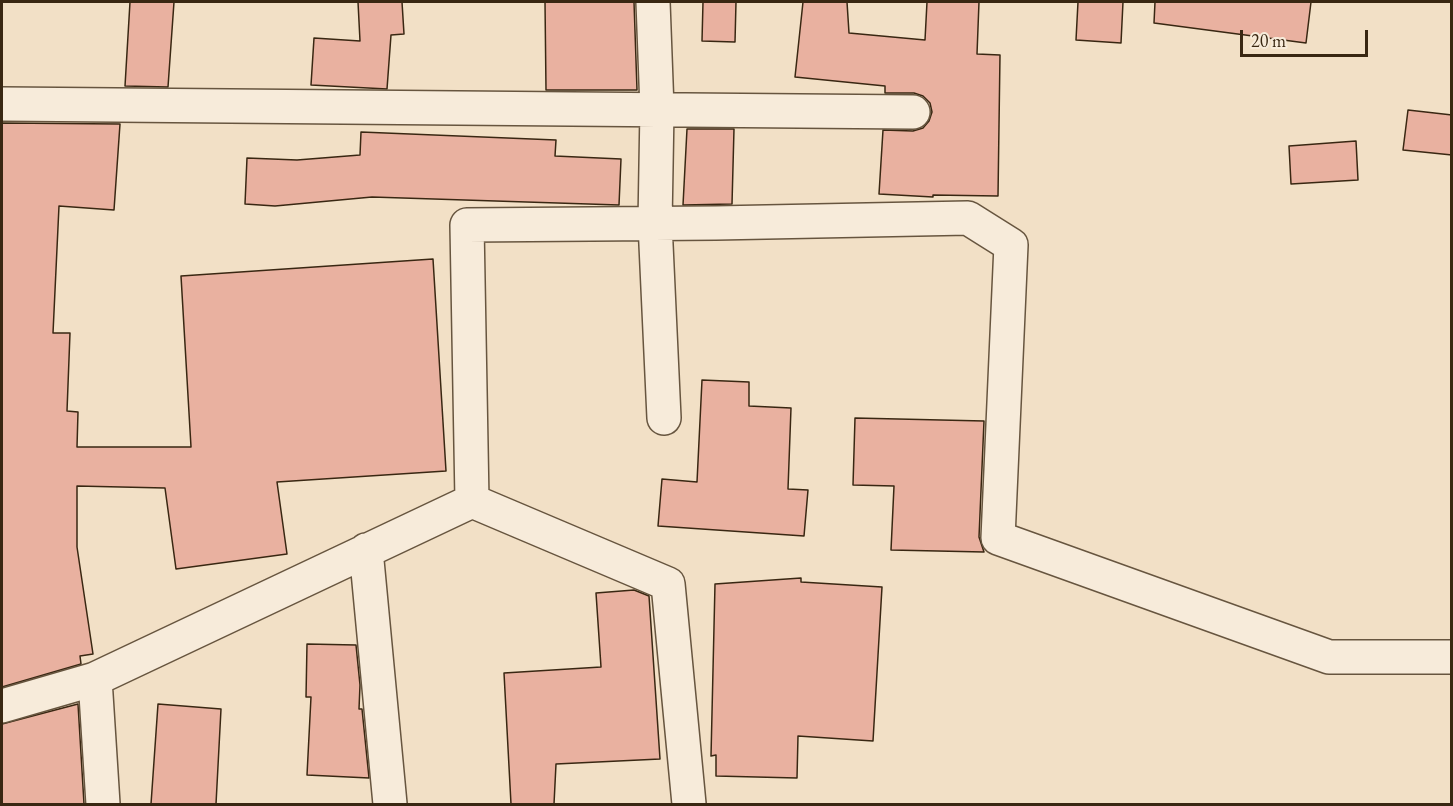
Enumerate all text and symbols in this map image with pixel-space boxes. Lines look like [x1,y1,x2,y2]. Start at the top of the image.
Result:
scale bar [1243,18,1370,56]
text: 20 m [1251,29,1286,52]

